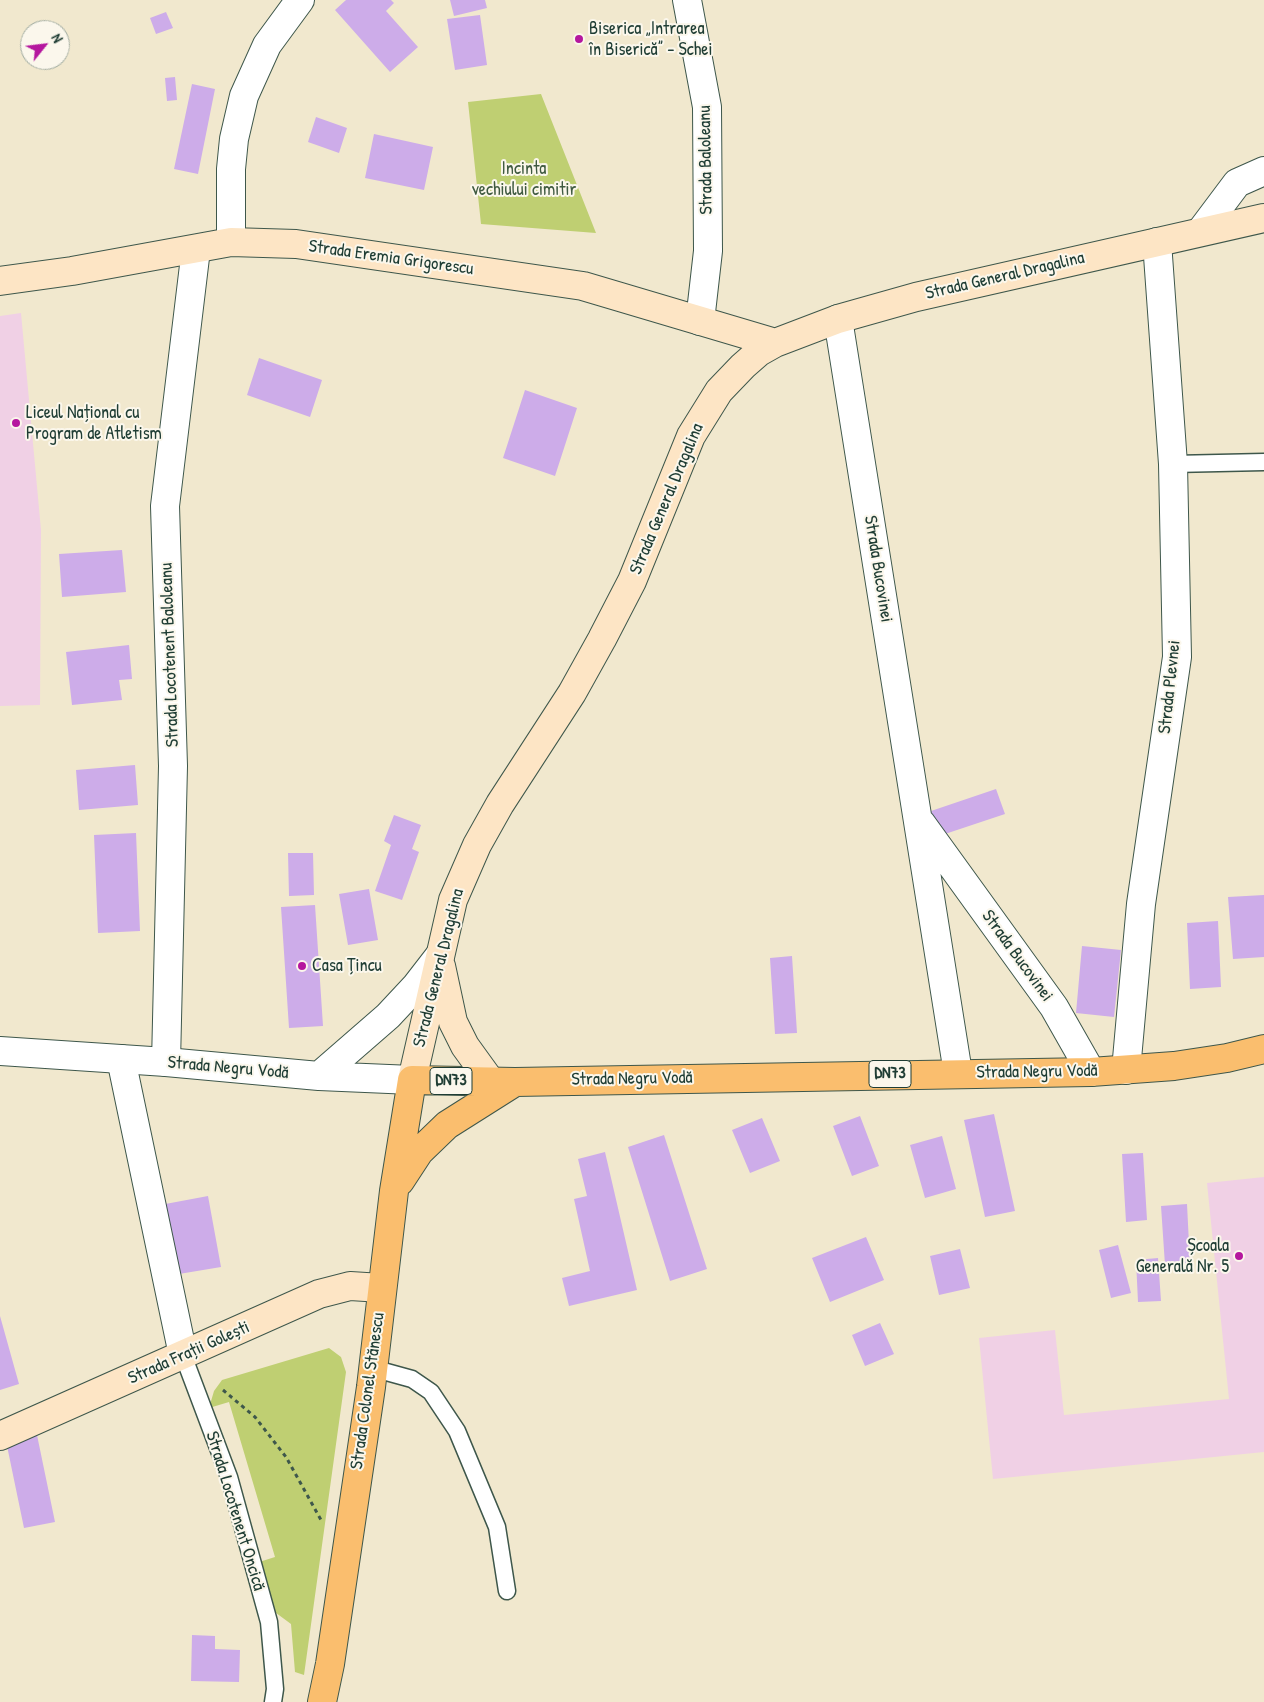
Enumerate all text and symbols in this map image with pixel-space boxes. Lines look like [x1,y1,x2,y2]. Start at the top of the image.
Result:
place label: Biserica „Intrarea în Biserică” - Schei [589,18,713,60]
north arrow [20,20,70,70]
text: N [48,30,68,46]
marker: Biserica „Intrarea în Biserică” - Schei [573,33,585,45]
street label: Strada Baloleanu [694,105,718,215]
park label: Incinta vechiului cimitir [472,158,576,200]
street label: Strada Eremia Grigorescu [307,236,475,280]
street label: Strada General Dragalina [924,247,1086,305]
place label: Liceul Național cu Program de Atletism [26,402,162,444]
marker: Liceul Național cu Program de Atletism [10,417,22,429]
street label: Strada General Dragalina [625,420,709,578]
street label: Strada Bucovinei [859,514,897,624]
street label: Strada Locotenent Baloleanu [156,562,184,748]
street label: Strada Plevnei [1154,639,1186,735]
street label: Strada General Dragalina [409,887,469,1049]
street label: Strada Bucovinei [977,906,1057,1006]
place label: Casa Țincu [312,955,382,977]
marker: Casa Țincu [296,960,308,972]
street label: Strada Negru Vodă [167,1052,289,1084]
road number: DN73 [869,1060,911,1088]
street label: Strada Negru Vodă [976,1060,1098,1084]
street label: Strada Negru Vodă [571,1067,693,1091]
road number: DN73 [430,1068,472,1094]
place label: Școala Generală Nr. 5 [1136,1235,1229,1278]
marker: Școala Generală Nr. 5 [1233,1250,1245,1262]
street label: Strada Colonel Stănescu [346,1311,390,1471]
street label: Strada Frații Golești [125,1317,253,1389]
street label: Strada Locotenent Oncică [201,1429,269,1593]

